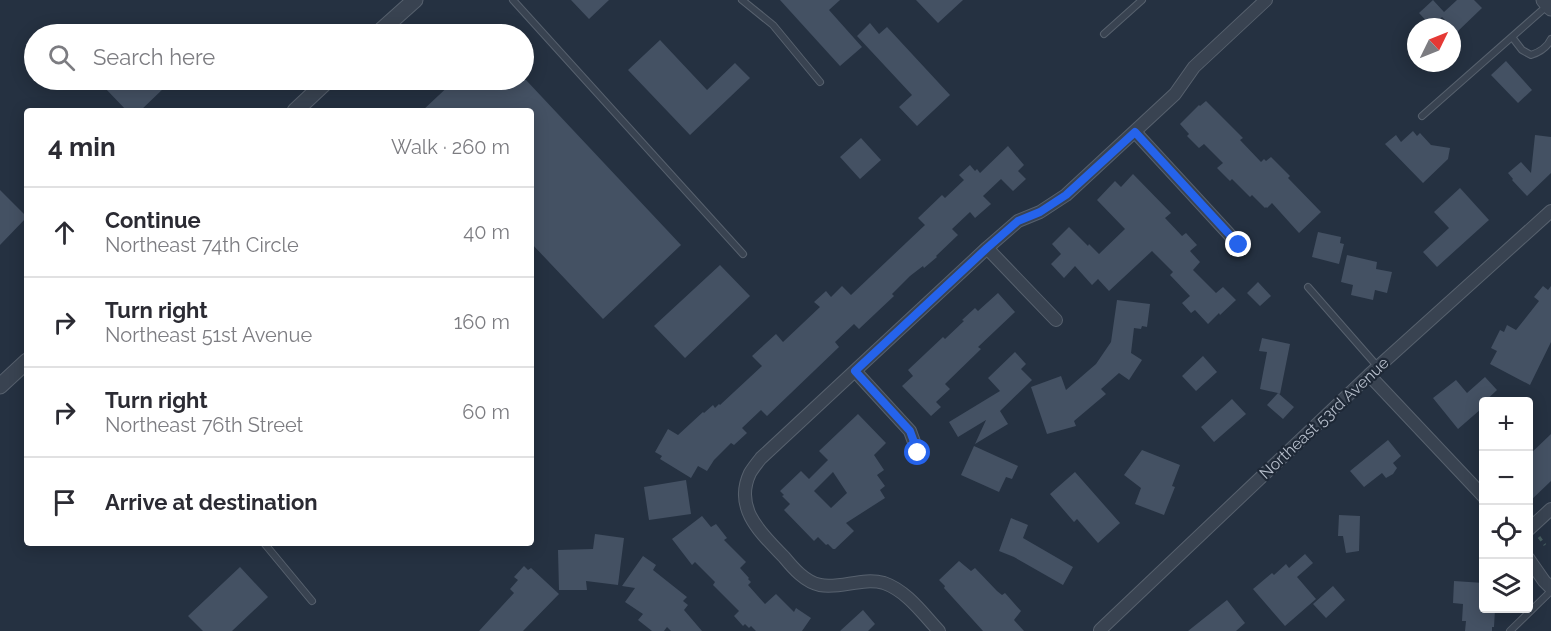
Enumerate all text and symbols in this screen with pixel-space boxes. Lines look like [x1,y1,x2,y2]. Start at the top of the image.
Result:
north arrow [1407,18,1461,72]
search box [24,24,534,90]
icon: search [45,41,78,74]
text: Search here [93,44,215,70]
text: 4 min [48,132,116,162]
text: Walk · 260 m [391,135,510,159]
text: Continue [105,207,201,233]
icon: ahead [48,216,81,249]
text: 40 m [463,220,510,244]
route end [1225,231,1251,257]
text: Northeast 74th Circle [105,233,299,257]
text: Turn right [105,297,208,323]
icon: right [48,306,81,339]
text: 160 m [454,310,510,334]
text: Northeast 51st Avenue [105,323,312,347]
street label: Northeast 53rd Avenue [1255,353,1393,483]
text: Turn right [105,387,208,413]
icon: right [48,396,81,429]
map controls [1479,397,1533,613]
button: + [1479,397,1533,451]
text: 60 m [462,400,510,424]
text: Northeast 76th Street [105,413,303,437]
route start [904,439,930,465]
button: − [1479,451,1533,505]
icon: arrive [48,486,81,519]
text: Arrive at destination [105,489,318,515]
button: locate [1479,505,1533,559]
button: layers [1479,559,1533,613]

